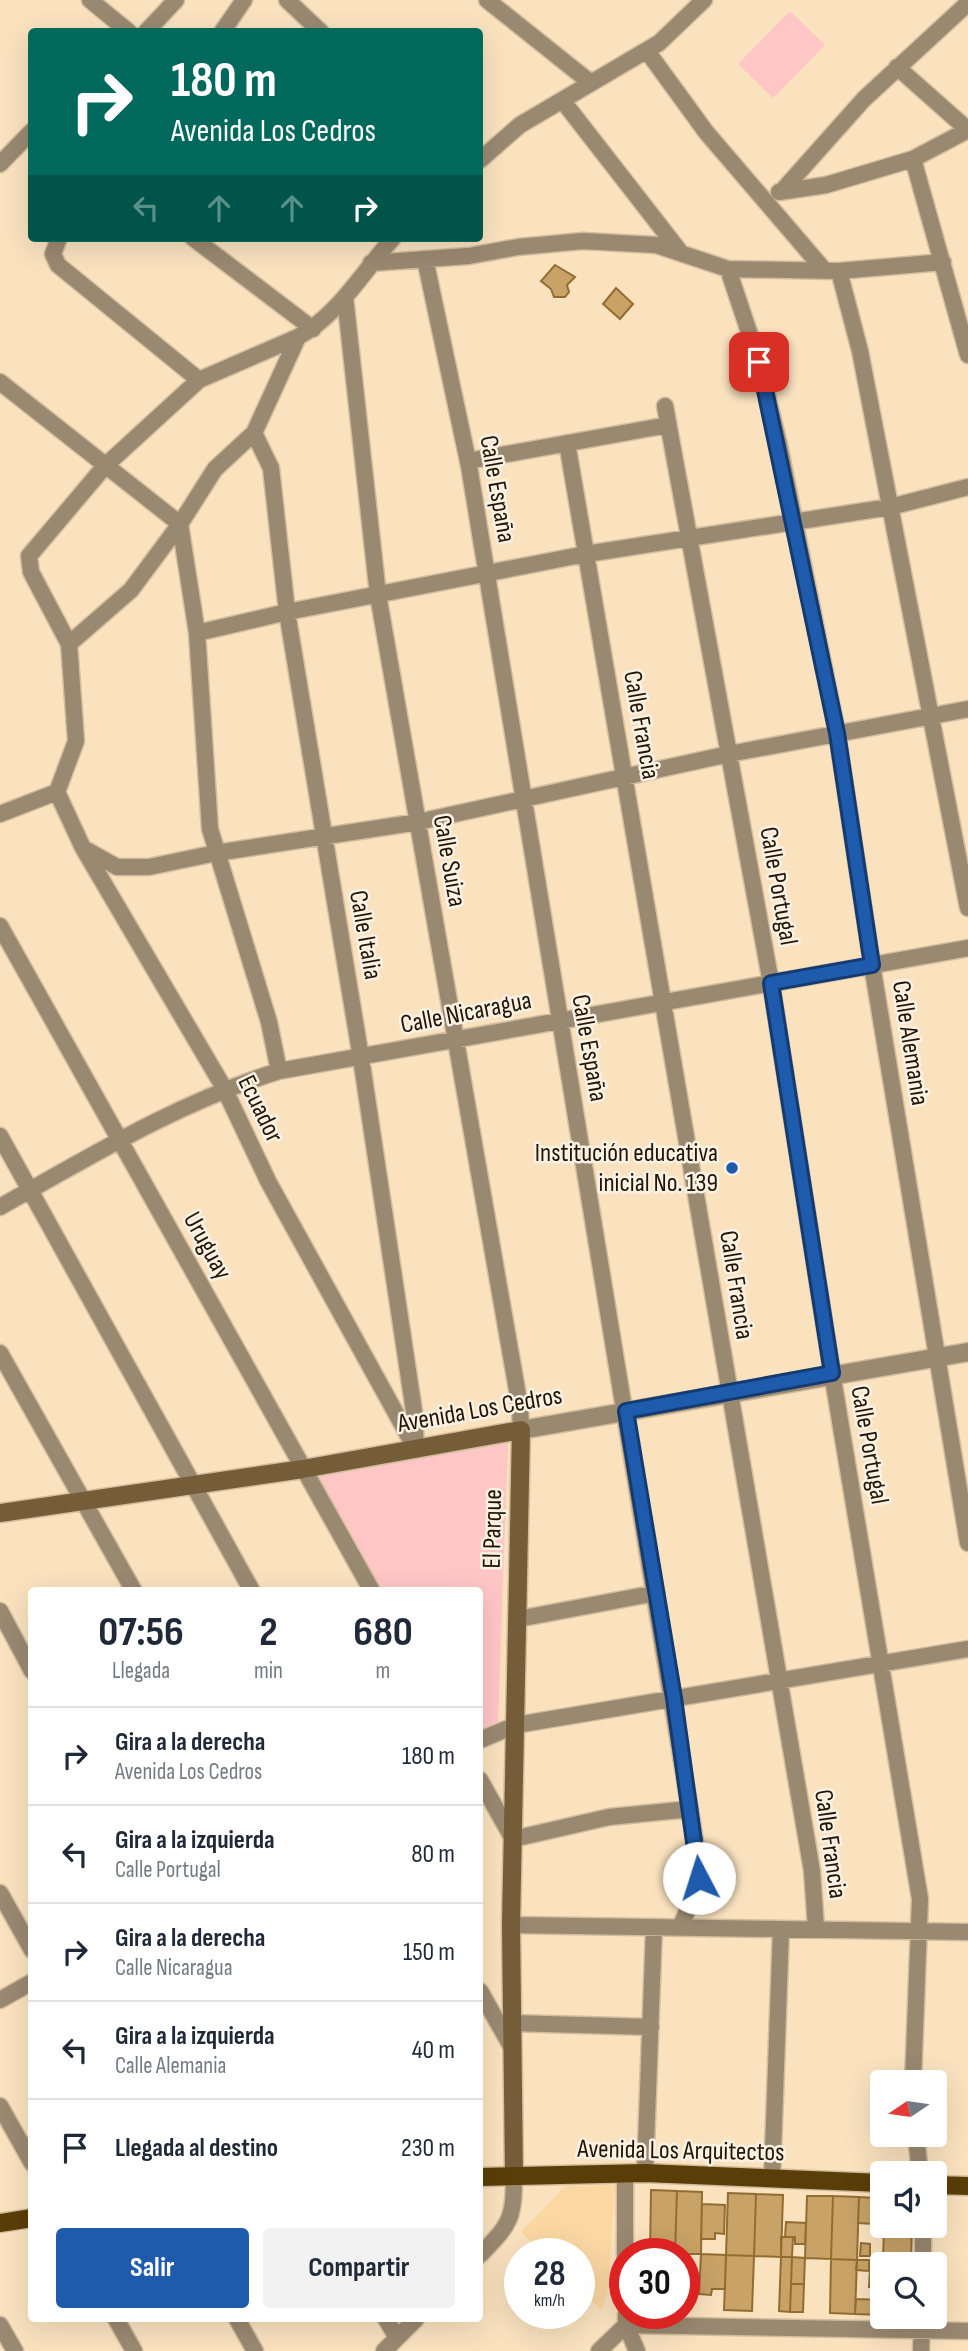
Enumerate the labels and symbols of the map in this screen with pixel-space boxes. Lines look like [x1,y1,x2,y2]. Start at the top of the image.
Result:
pin [729,332,789,392]
street label: Calle España [472,433,522,545]
street label: Calle Francia [616,668,666,782]
street label: Calle Suiza [426,813,472,909]
street label: Calle Portugal [752,824,804,948]
street label: Calle Italia [342,888,388,982]
street label: Calle Alemania [885,978,935,1108]
street label: Calle Nicaragua [398,985,534,1041]
street label: Calle España [564,992,614,1104]
street label: Ecuador [231,1070,290,1148]
place label: Institución educativa inicial No. 139 [535,1138,718,1199]
marker: Institución educativa inicial No. 139 [724,1160,740,1176]
street label: Uruguay [176,1207,238,1285]
street label: Calle Francia [712,1228,760,1342]
street label: Avenida Los Cedros [394,1380,565,1440]
street label: Calle Portugal [843,1383,895,1507]
street label: El Parque [477,1489,509,1569]
street label: Calle Francia [807,1788,853,1900]
position arrow [662,1841,736,1915]
north arrow [870,2070,947,2147]
street label: Avenida Los Arquitectos [576,2134,785,2168]
speed limit sign: 30 [609,2238,700,2329]

